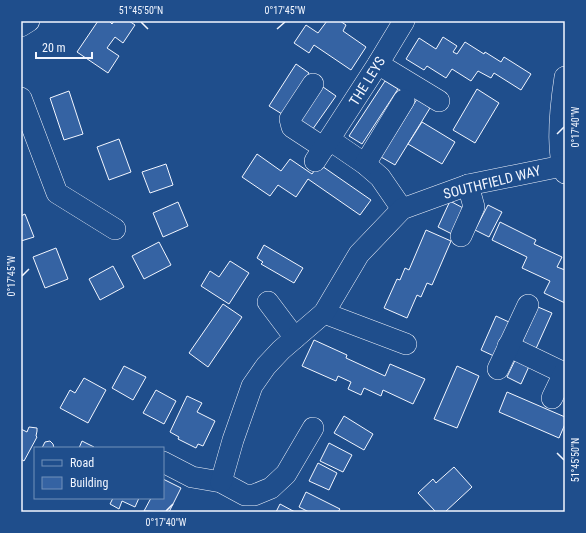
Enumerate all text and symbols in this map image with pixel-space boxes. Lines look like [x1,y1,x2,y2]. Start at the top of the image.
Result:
text: 51°45'50"N [119,5,163,16]
text: 0°17'45"W [265,5,306,16]
scale bar [36,34,92,60]
text: 20 m [42,41,66,55]
street label: THE LEYS [346,54,388,108]
text: 0°17'40"W [570,106,581,148]
street label: SOUTHFIELD WAY [442,162,543,202]
text: 0°17'45"W [6,255,17,297]
text: 51°45'50"N [570,438,581,482]
legend [34,447,164,499]
text: Road [70,456,94,470]
text: Building [70,476,108,490]
text: 0°17'40"W [146,517,187,528]

